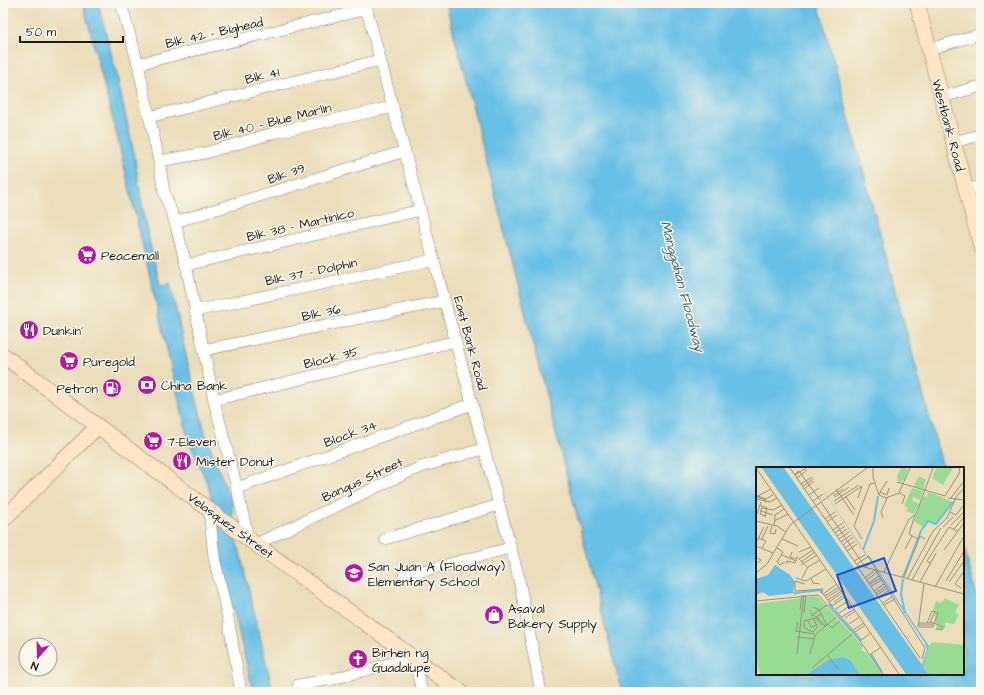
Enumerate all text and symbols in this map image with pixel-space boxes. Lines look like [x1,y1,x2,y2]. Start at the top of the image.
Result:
street label: Blk 42 - Bighead [164,13,265,54]
scale bar [20,18,123,44]
text: 50 m [26,24,57,41]
street label: Blk 41 [243,63,282,89]
street label: Westbank Road [927,77,969,174]
street label: Blk 40 - Blue Marlin [211,98,334,145]
street label: Blk 39 [265,159,307,189]
street label: Blk 38 - Martinico [245,204,356,246]
water label: Manggahan Floodway [655,219,709,355]
supermarket icon: Peacemall [76,244,98,266]
place label: Peacemall [101,247,159,265]
street label: Blk 37 - Dolphin [264,253,359,290]
street label: East Bank Road [449,294,491,393]
street label: Blk 36 [300,300,342,326]
restaurant icon: Dunkin' [18,319,40,341]
place label: Dunkin' [43,322,83,340]
street label: Block 35 [302,342,361,373]
supermarket icon: Puregold [58,350,80,372]
place label: Puregold [83,353,135,372]
bank icon: China Bank [136,374,158,396]
fuel station icon: Petron [101,377,123,399]
place label: China Bank [161,377,227,395]
place label: Petron [56,380,98,398]
street label: Block 34 [321,416,380,452]
supermarket icon: 7-Eleven [142,430,164,452]
place label: 7-Eleven [167,433,217,451]
restaurant icon: Mister Donut [171,450,193,472]
place label: Mister Donut [196,453,275,471]
street label: Bangus Street [319,453,407,507]
inset map [756,467,964,675]
street label: Velasquez Street [184,488,278,564]
place label: San Juan A (Floodway) Elementary School [368,558,505,592]
school or university icon: San Juan A (Floodway) Elementary School [343,562,365,584]
place label: Asaval Bakery Supply [508,600,597,634]
shop icon: Asaval Bakery Supply [483,604,505,626]
north arrow [18,637,58,677]
place label: Birhen ng Guadalupe [372,644,430,677]
church icon: Birhen ng Guadalupe [347,648,369,670]
text: N [29,658,41,674]

